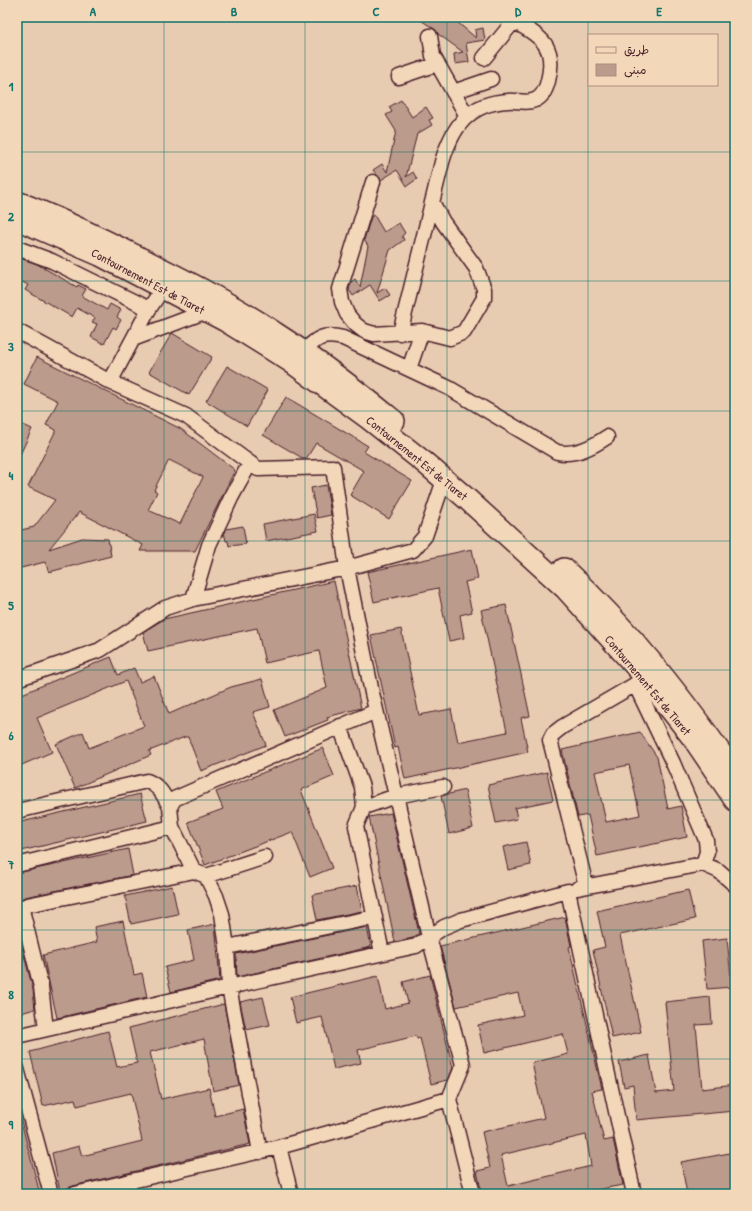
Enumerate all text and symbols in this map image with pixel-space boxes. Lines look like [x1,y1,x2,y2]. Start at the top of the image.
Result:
text: A [90,2,97,20]
text: B [231,2,238,20]
text: C [372,2,380,20]
text: D [515,2,522,20]
text: E [656,2,662,20]
legend [588,34,718,86]
text: طريق [624,41,649,58]
text: مبنى [624,61,647,78]
text: 1 [9,77,14,95]
text: 2 [8,207,15,225]
street label: Contournement Est de Tiaret [88,244,208,319]
text: 3 [8,337,14,355]
street label: Contournement Est de Tiaret [363,412,472,505]
text: 4 [9,466,14,484]
text: 5 [8,596,14,614]
street label: Contournement Est de Tiaret [601,631,696,739]
text: 6 [8,726,14,744]
text: 7 [7,855,15,873]
text: 8 [8,985,14,1003]
text: 9 [9,1115,14,1133]

